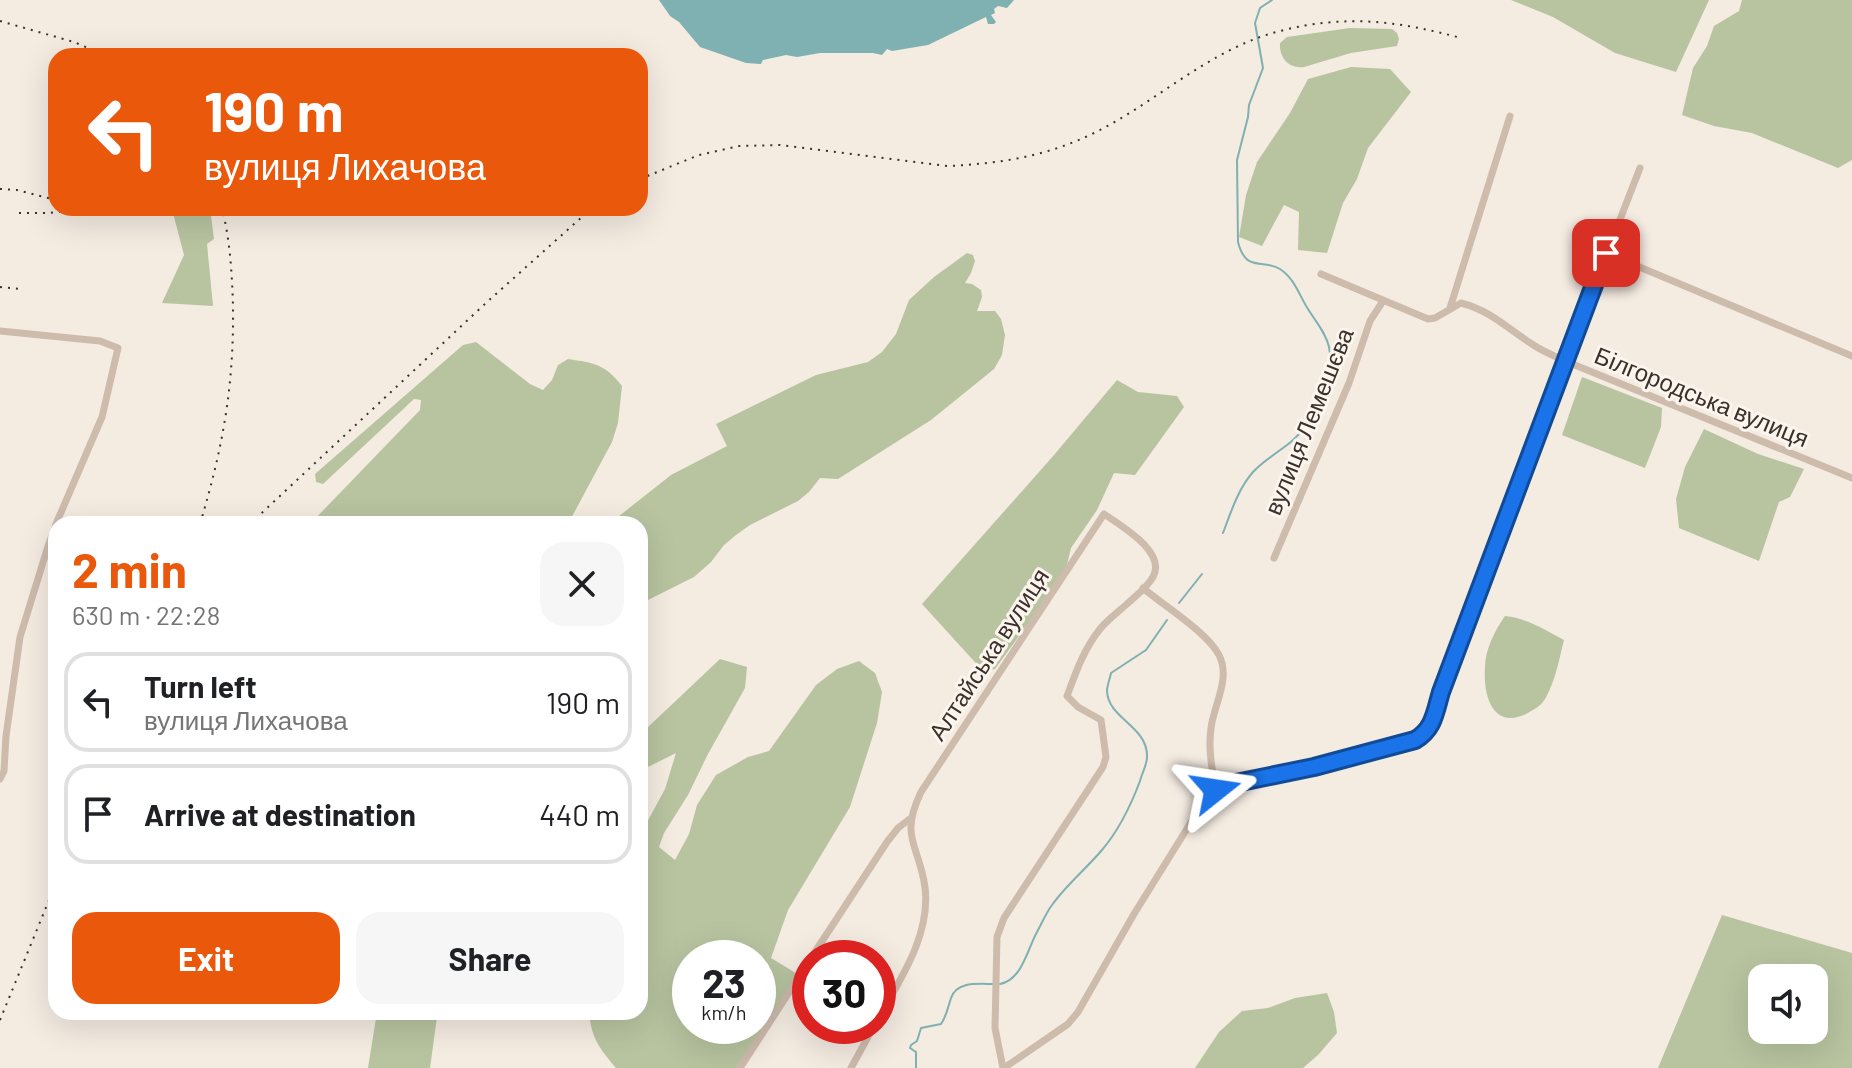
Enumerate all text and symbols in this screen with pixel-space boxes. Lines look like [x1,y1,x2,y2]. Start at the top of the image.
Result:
text: 190 m [204,76,343,143]
icon: left [72,80,176,184]
text: вулиця Лихачова [204,144,486,187]
pin [1572,219,1640,287]
icon: arrive [1584,231,1628,275]
street label: вулиця Лемешєва [1257,323,1359,519]
street label: Білгородська вулиця [1591,340,1813,452]
text: 2 min [72,540,187,598]
button: close [540,542,624,626]
street label: Алтайська вулиця [922,563,1054,745]
text: 630 m · 22:28 [72,599,220,630]
text: Turn left [144,668,257,704]
icon: left [76,680,120,724]
text: 190 m [546,684,620,720]
text: вулиця Лихачова [144,704,348,735]
position arrow [1174,748,1258,832]
icon: arrive [76,792,120,836]
text: Arrive at destination [144,796,416,832]
text: 440 m [539,796,620,832]
button: Exit [72,912,340,1004]
button: Share [356,912,624,1004]
speed limit sign: 30 [792,940,896,1044]
text: 23 [702,958,746,1006]
map controls [1748,964,1828,1044]
button: sound [1748,964,1828,1044]
text: km/h [701,1000,747,1024]

